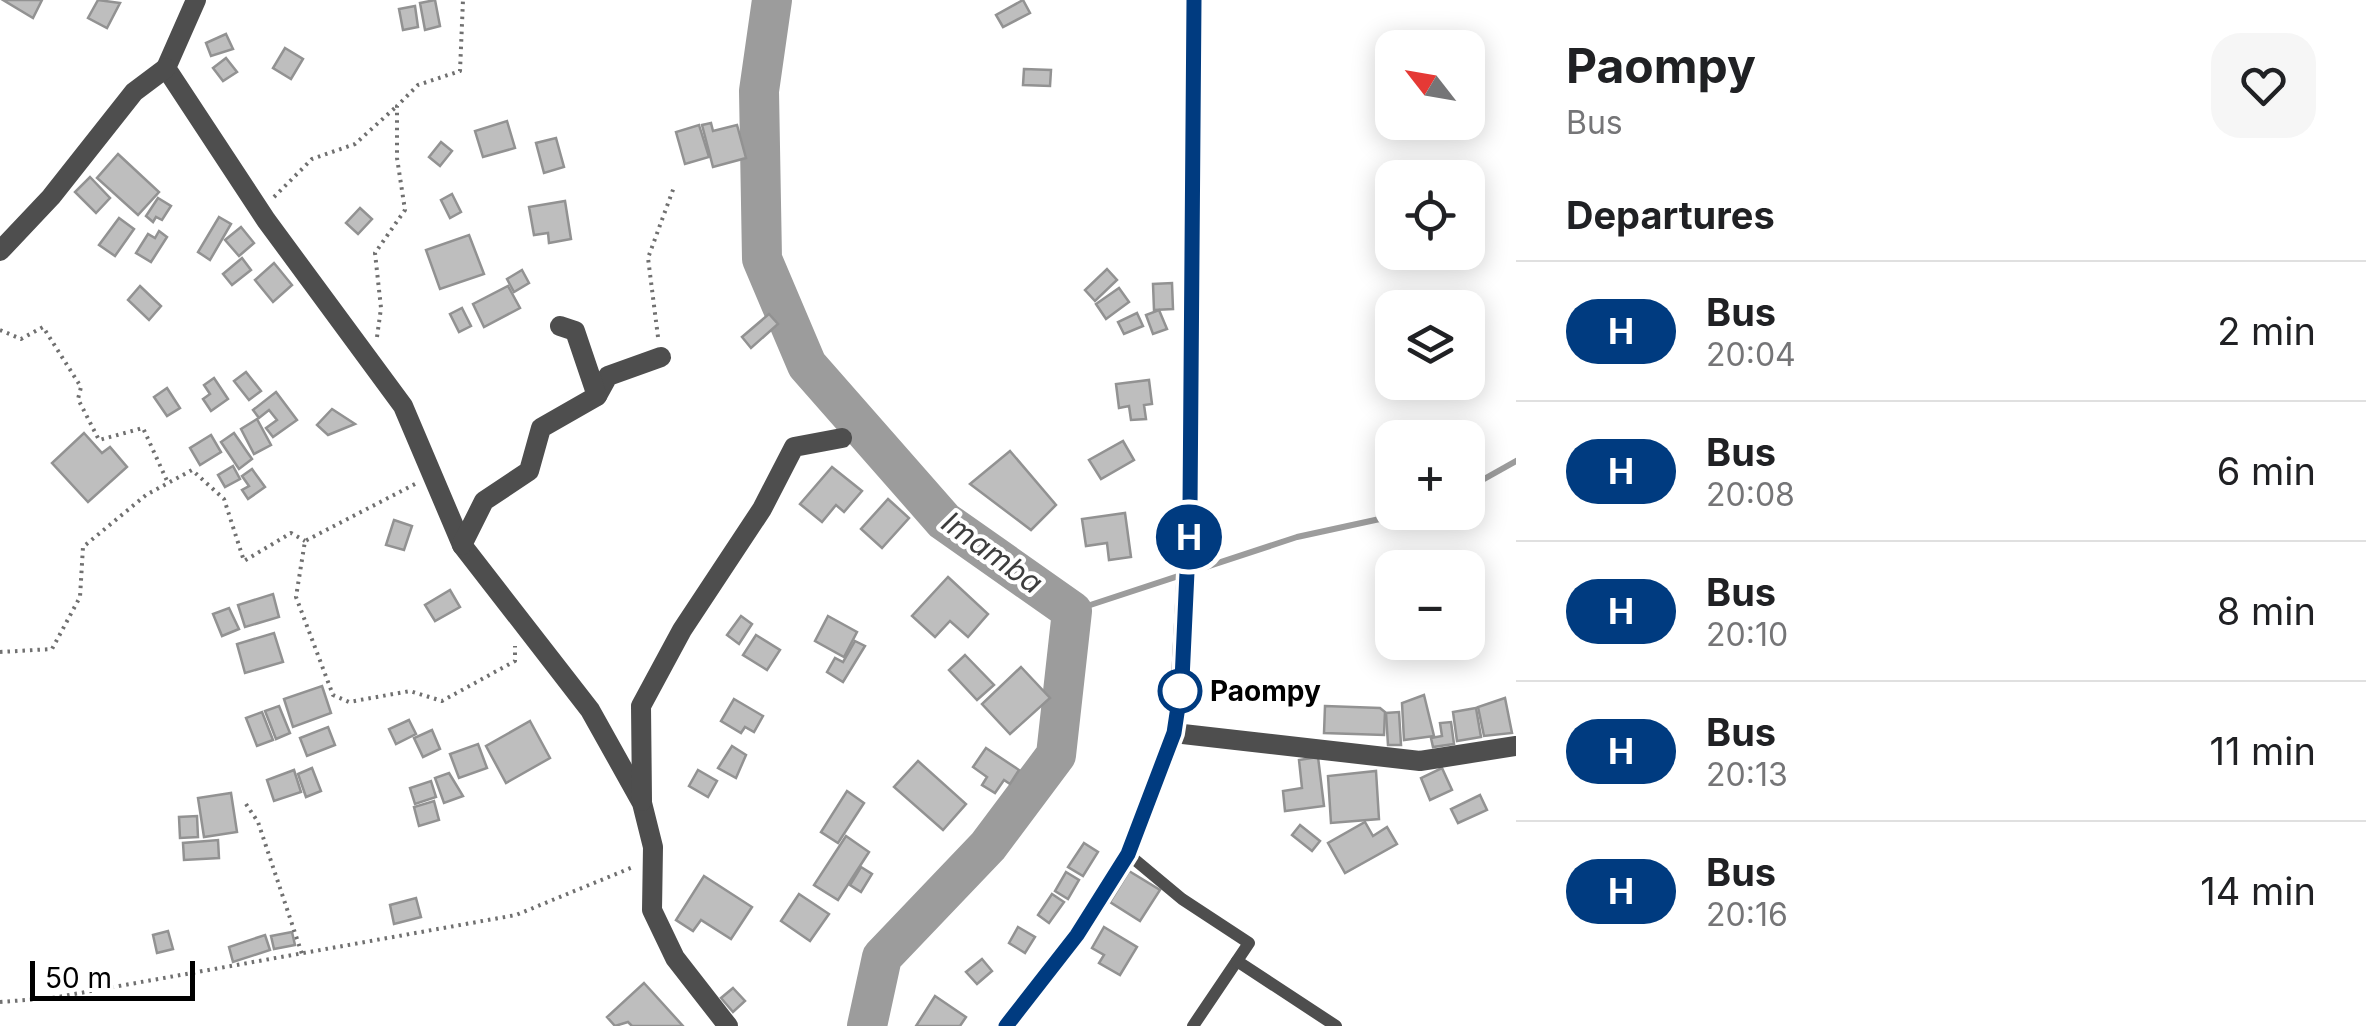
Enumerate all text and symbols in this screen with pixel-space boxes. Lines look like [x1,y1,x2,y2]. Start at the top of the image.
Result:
north arrow [1375,30,1485,140]
map controls [1375,30,1485,660]
button: heart [2211,33,2316,138]
text: Paompy [1566,36,1756,95]
text: Bus [1566,103,1623,142]
button: locate [1375,160,1485,270]
text: Departures [1566,192,1775,238]
text: Bus [1706,289,1776,335]
button: layers [1375,290,1485,400]
text: 2 min [2217,308,2316,354]
text: H [1608,310,1634,352]
text: 20:04 [1706,335,1796,374]
button: + [1375,420,1485,530]
text: Bus [1706,429,1776,475]
text: 6 min [2217,448,2316,494]
text: H [1608,450,1634,492]
text: 20:08 [1706,475,1795,514]
water label: Imamba [935,504,1050,601]
line badge: H [1156,504,1222,570]
text: H [1176,516,1202,558]
button: − [1375,550,1485,660]
text: Bus [1706,569,1776,615]
text: 8 min [2217,588,2316,634]
text: H [1608,590,1634,632]
text: 20:10 [1706,615,1788,654]
marker: Paompy [1159,670,1201,712]
place label: Paompy [1210,674,1321,708]
text: Bus [1706,709,1776,755]
text: 11 min [2209,728,2316,774]
text: H [1608,730,1634,772]
text: 20:13 [1706,755,1788,794]
text: Bus [1706,849,1776,895]
text: 14 min [2200,868,2316,914]
text: H [1608,870,1634,912]
text: 20:16 [1706,895,1788,934]
scale bar [30,956,195,1000]
text: 50 m [45,961,112,995]

